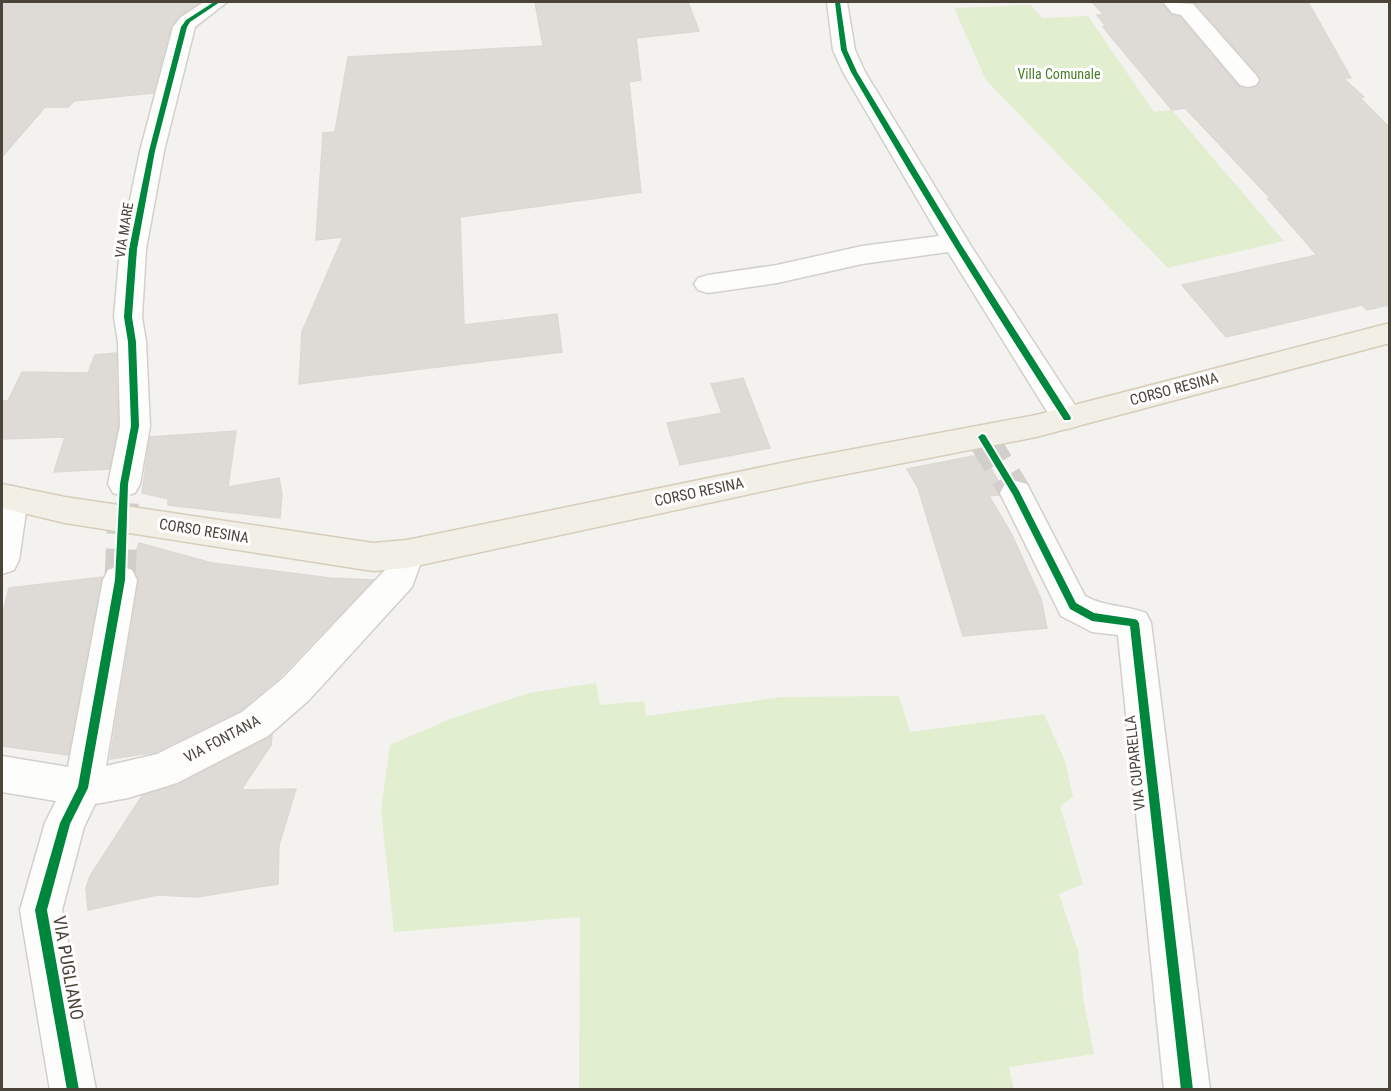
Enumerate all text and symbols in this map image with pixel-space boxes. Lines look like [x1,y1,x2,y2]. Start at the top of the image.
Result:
park label: Villa Comunale [1018,66,1101,82]
street label: VIA MARE [112,201,136,259]
street label: CORSO RESINA [1128,368,1220,409]
street label: CORSO RESINA [653,474,746,510]
street label: CORSO RESINA [158,515,251,547]
street label: VIA FONTANA [181,711,263,767]
street label: VIA CUPARELLA [1121,714,1149,812]
street label: VIA PUGLIANO [49,914,88,1022]

